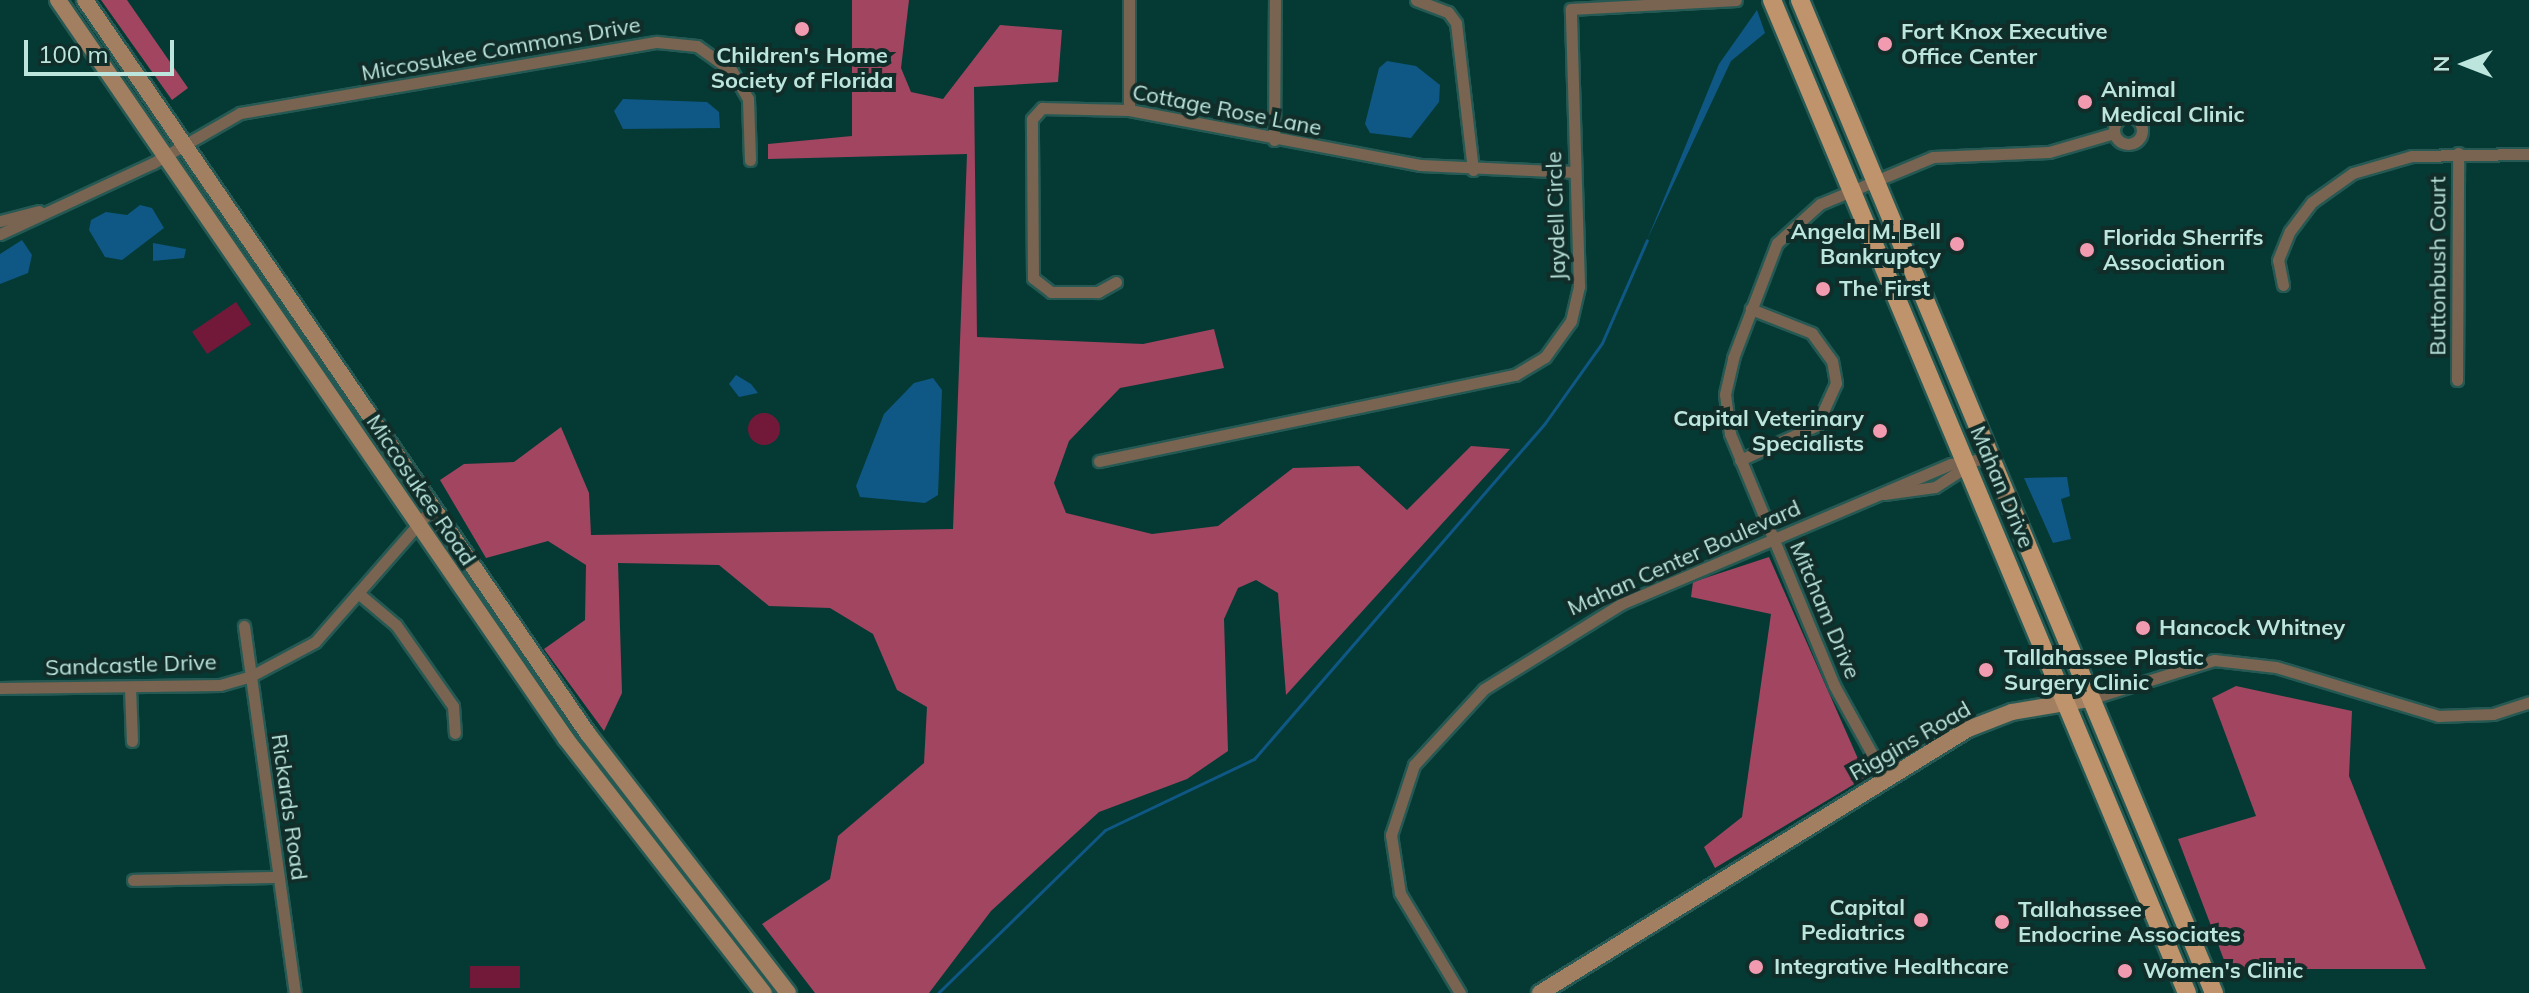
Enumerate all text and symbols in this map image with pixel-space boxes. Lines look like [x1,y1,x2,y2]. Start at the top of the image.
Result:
street label: Miccosukee Commons Drive [359,11,643,87]
place label: Fort Knox Executive Office Center [1901,18,2108,70]
marker: Children's Home Society of Florida [793,20,811,38]
scale bar [28,24,178,74]
north arrow [2425,24,2505,104]
marker: Fort Knox Executive Office Center [1876,35,1894,53]
text: 100 m [38,39,109,69]
place label: Children's Home Society of Florida [711,42,893,94]
text: N [2427,56,2455,72]
place label: Animal Medical Clinic [2101,76,2245,128]
street label: Cottage Rose Lane [1130,79,1324,141]
marker: Animal Medical Clinic [2076,93,2094,111]
street label: Jaydell Circle [1541,151,1571,281]
street label: Buttonbush Court [2425,176,2451,356]
place label: Angela M. Bell Bankruptcy [1791,218,1941,270]
place label: Florida Sherrifs Association [2103,224,2264,276]
marker: Angela M. Bell Bankruptcy [1948,235,1966,253]
marker: Florida Sherrifs Association [2078,241,2096,259]
place label: The First [1839,276,1930,302]
marker: The First [1814,280,1832,298]
place label: Capital Veterinary Specialists [1673,405,1864,456]
street label: Miccosukee Road [361,410,481,570]
marker: Capital Veterinary Specialists [1871,422,1889,440]
street label: Mahan Drive [1964,422,2040,552]
street label: Mahan Center Boulevard [1563,495,1805,621]
street label: Mitcham Drive [1784,537,1866,683]
place label: Hancock Whitney [2159,615,2345,641]
marker: Hancock Whitney [2134,619,2152,637]
place label: Tallahassee Plastic Surgery Clinic [2004,644,2204,696]
street label: Sandcastle Drive [45,649,217,681]
marker: Tallahassee Plastic Surgery Clinic [1975,659,1997,681]
street label: Riggins Road [1845,696,1975,786]
street label: Rickards Road [266,732,312,882]
place label: Capital Pediatrics [1801,894,1905,946]
place label: Tallahassee Endocrine Associates [2018,896,2241,948]
marker: Capital Pediatrics [1912,911,1930,929]
marker: Tallahassee Endocrine Associates [1993,913,2011,931]
place label: Integrative Healthcare [1774,954,2009,980]
marker: Integrative Healthcare [1745,956,1767,978]
place label: Women's Clinic [2143,958,2303,984]
marker: Women's Clinic [2114,960,2136,982]

